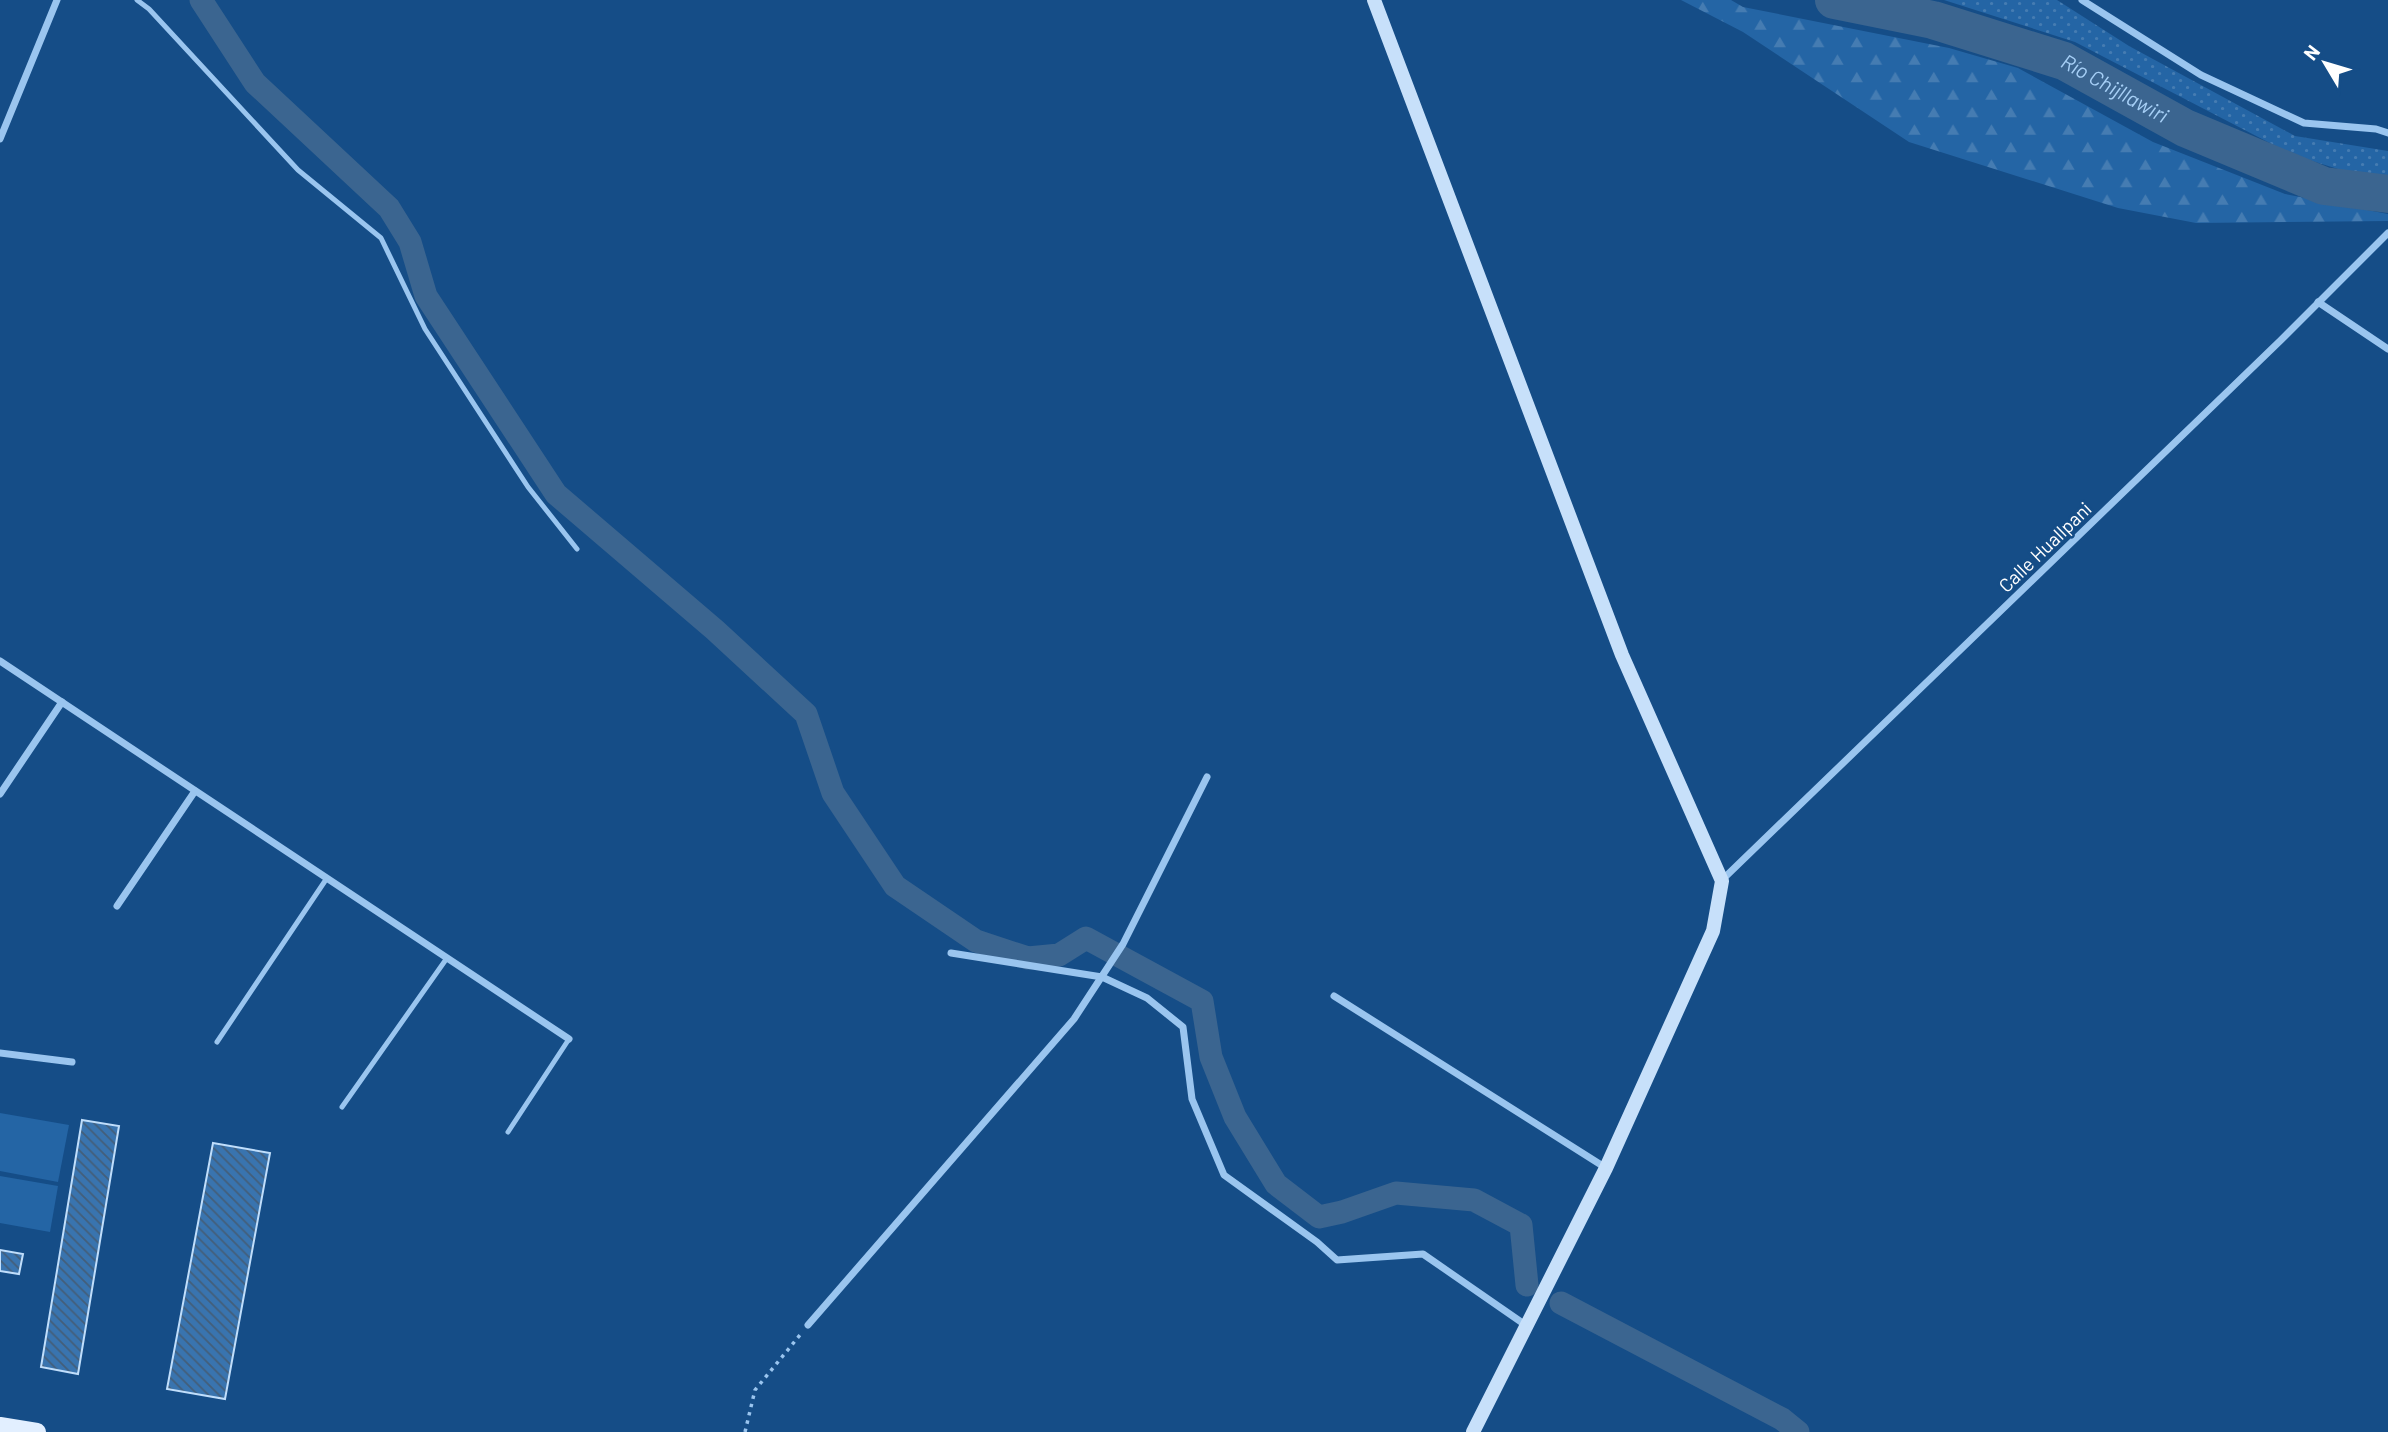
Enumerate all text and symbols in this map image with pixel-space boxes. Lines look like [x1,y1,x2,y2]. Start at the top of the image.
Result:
north arrow [2290,28,2360,98]
text: N [2298,40,2324,64]
water label: Río Chijllawiri [2057,48,2174,128]
street label: Calle Huallpani [1993,497,2096,597]

